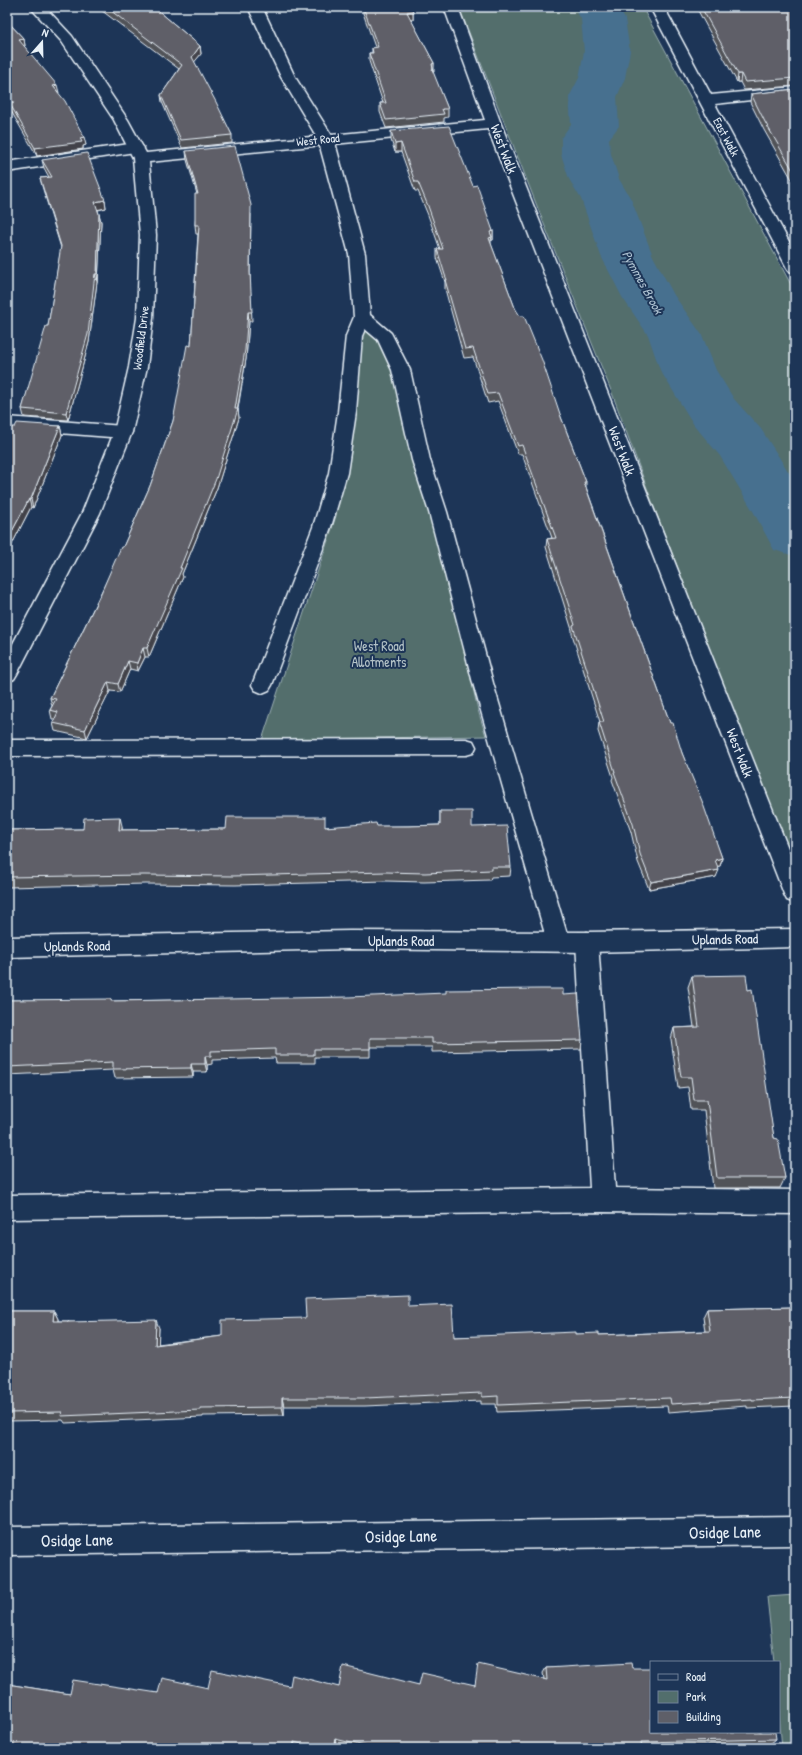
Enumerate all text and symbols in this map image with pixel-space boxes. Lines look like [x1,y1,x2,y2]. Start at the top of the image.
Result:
north arrow [22,22,62,62]
text: N [40,25,51,40]
street label: East Walk [709,114,744,159]
street label: West Walk [486,121,523,176]
street label: West Road [295,129,341,150]
water label: Pymmes Brook [618,247,669,318]
street label: Woodfield Drive [128,305,153,371]
street label: West Walk [604,423,641,478]
park label: West Road Allotments [352,636,406,671]
street label: West Walk [722,725,759,780]
street label: Uplands Road [692,928,759,950]
street label: Uplands Road [368,931,435,951]
street label: Uplands Road [44,935,111,957]
street label: Osidge Lane [689,1519,761,1544]
street label: Osidge Lane [365,1523,437,1548]
street label: Osidge Lane [41,1527,113,1552]
legend [650,1661,780,1733]
text: Road [686,1668,706,1685]
text: Park [686,1688,706,1705]
text: Building [686,1708,721,1725]

